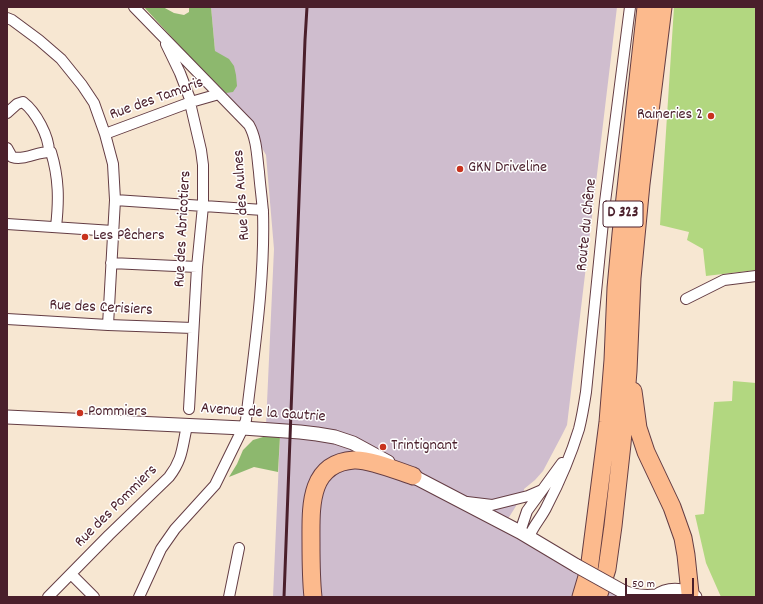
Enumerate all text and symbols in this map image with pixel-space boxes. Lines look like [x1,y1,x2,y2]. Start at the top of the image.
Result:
street label: Rue des Tamaris [108,74,206,126]
place label: Raineries 2 [637,106,703,126]
marker: Raineries 2 [706,111,716,121]
street label: Rue des Aulnes [230,149,256,241]
place label: GKN Driveline [468,159,547,179]
marker: GKN Driveline [455,164,465,174]
street label: Rue des Abricotiers [171,170,197,288]
street label: Route du Chêne [574,178,602,272]
road number: D 323 [603,201,643,227]
place label: Les Pêchers [93,227,165,247]
marker: Les Pêchers [80,232,90,242]
street label: Rue des Cerisiers [49,297,153,321]
street label: Avenue de la Gautrie [200,400,326,428]
place label: Pommiers [88,403,147,423]
marker: Pommiers [75,408,85,418]
place label: Trintignant [391,437,458,457]
marker: Trintignant [378,442,388,452]
street label: Rue des Pommiers [72,462,162,552]
scale bar [627,570,696,596]
text: 50 m [632,576,655,593]

